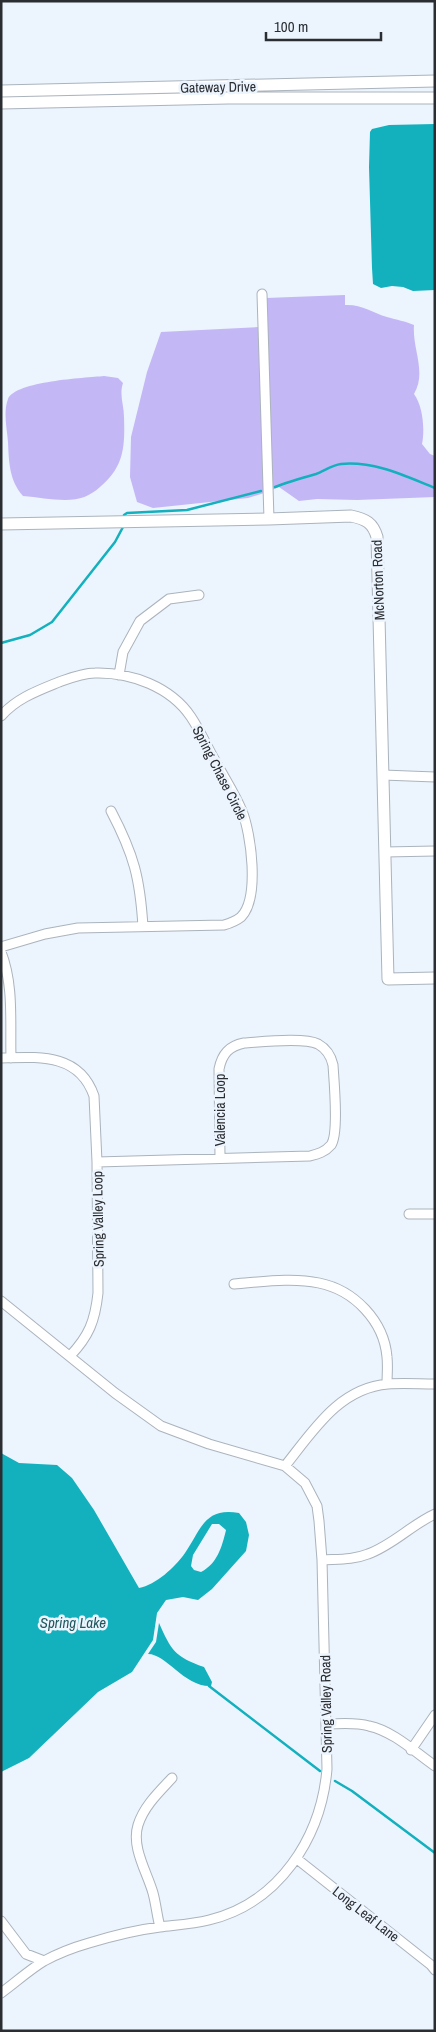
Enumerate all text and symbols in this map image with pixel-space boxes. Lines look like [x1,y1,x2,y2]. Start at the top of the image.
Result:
scale bar [266,10,381,42]
text: 100 m [274,16,308,37]
street label: Gateway Drive [180,77,256,97]
street label: McNorton Road [368,540,388,620]
street label: Spring Chase Circle [189,723,251,823]
street label: Valencia Loop [211,1074,229,1146]
street label: Spring Valley Loop [88,1171,108,1267]
water label: Spring Lake [40,1612,106,1633]
street label: Spring Valley Road [316,1655,336,1753]
street label: Long Leaf Lane [329,1882,403,1946]

